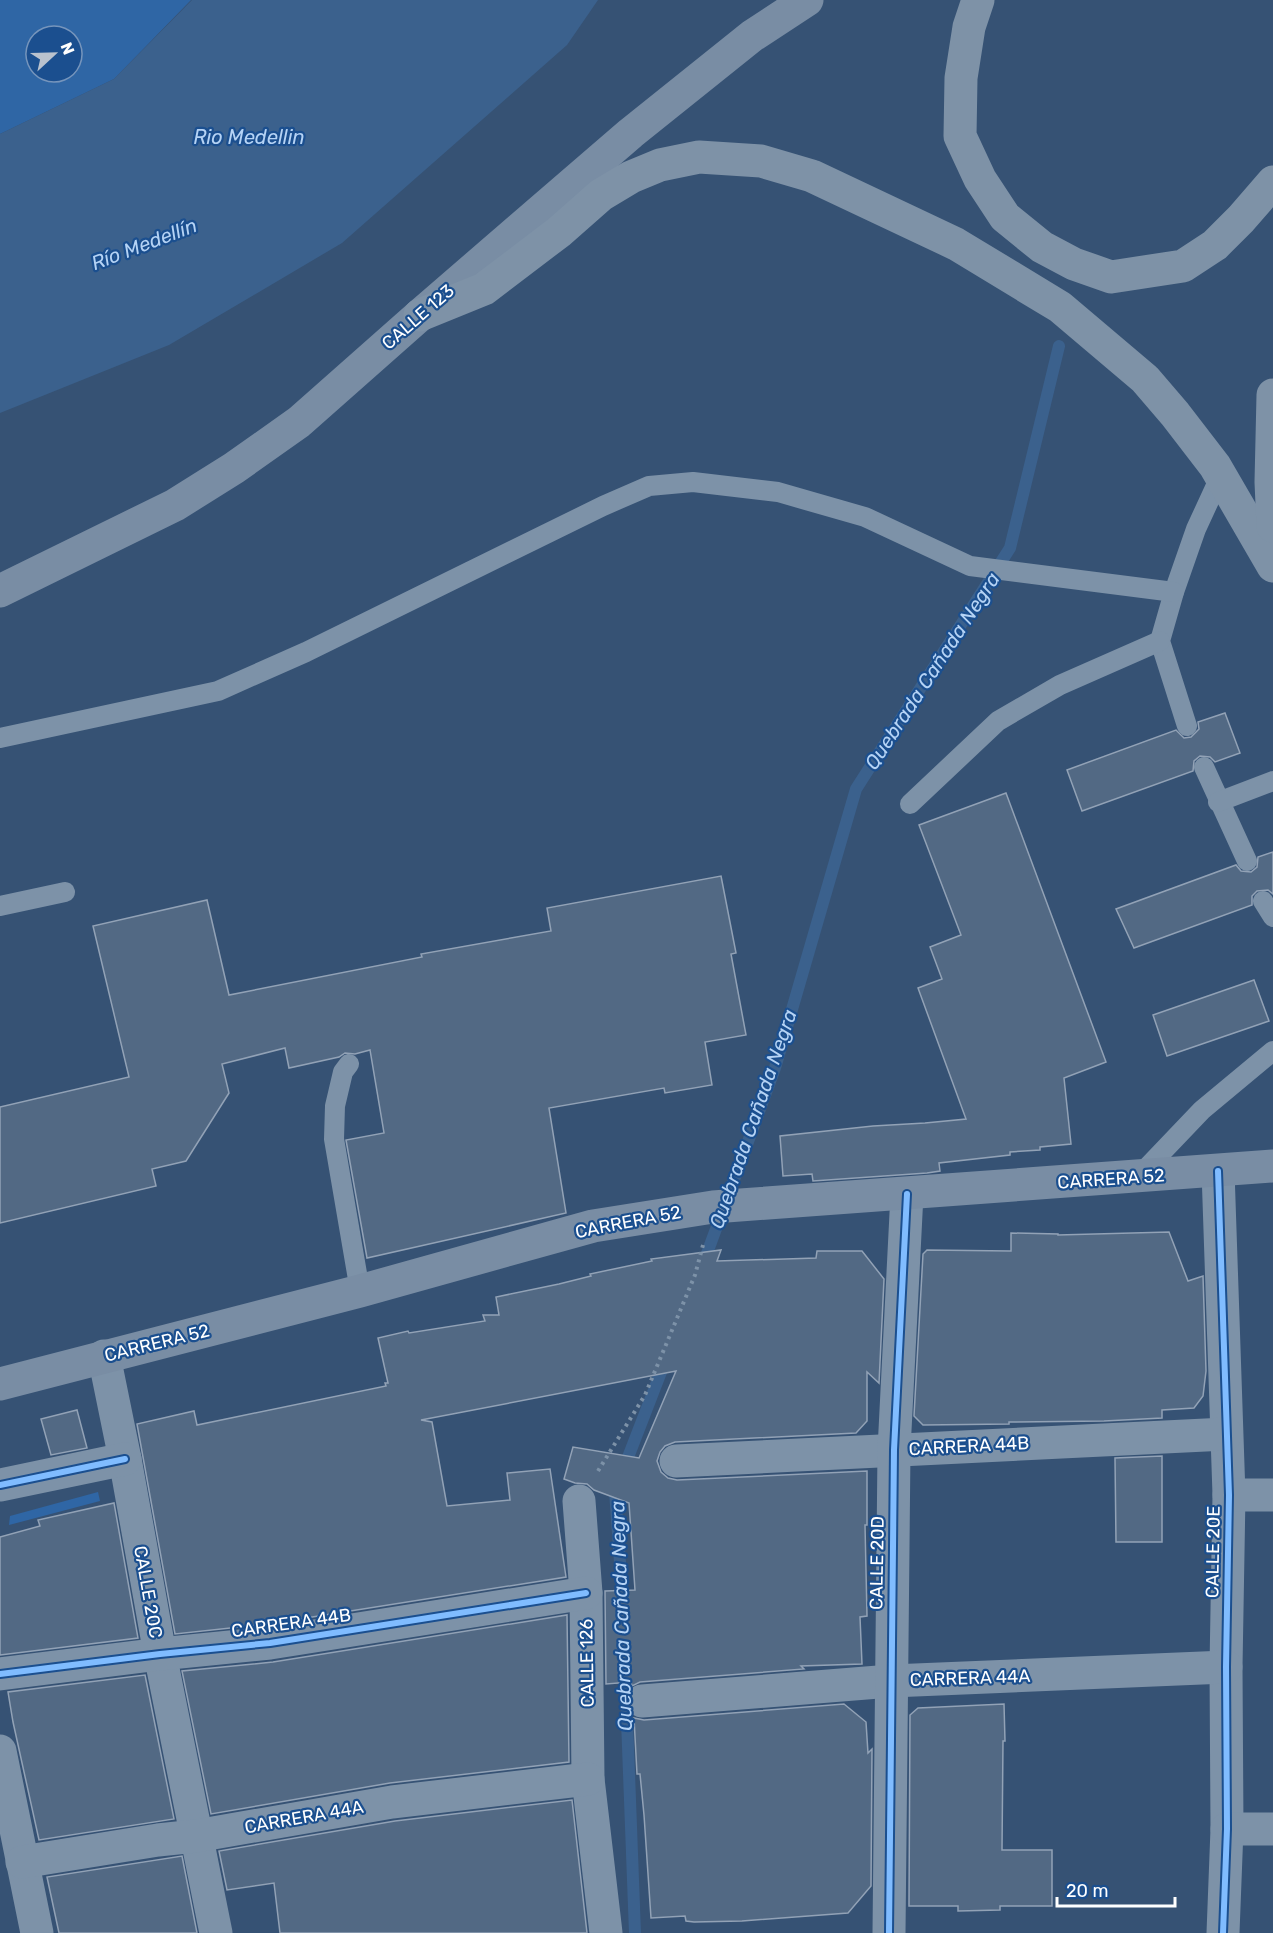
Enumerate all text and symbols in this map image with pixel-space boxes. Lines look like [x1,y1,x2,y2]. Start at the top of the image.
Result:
north arrow [24,24,84,84]
text: N [56,40,78,57]
water label: Rio Medellin [193,125,305,149]
water label: Río Medellín [88,213,200,275]
street label: CALLE 123 [377,280,459,354]
water label: Quebrada Cañada Negra [859,568,1005,774]
water label: Quebrada Cañada Negra [704,1006,802,1232]
street label: CARRERA 52 [1057,1164,1165,1194]
street label: CARRERA 52 [573,1201,683,1243]
street label: CARRERA 52 [102,1319,212,1367]
street label: CARRERA 44B [908,1432,1030,1460]
water label: Quebrada Cañada Negra [605,1500,637,1732]
street label: CALLE 20E [1201,1506,1225,1598]
street label: CALLE 20D [865,1516,889,1610]
street label: CALLE 20C [129,1544,167,1640]
street label: CARRERA 44B [230,1604,352,1642]
street label: CALLE 126 [575,1618,599,1708]
street label: CARRERA 44A [909,1665,1031,1691]
street label: CARRERA 44A [243,1796,365,1838]
scale bar [1057,1870,1176,1908]
text: 20 m [1066,1880,1108,1902]

